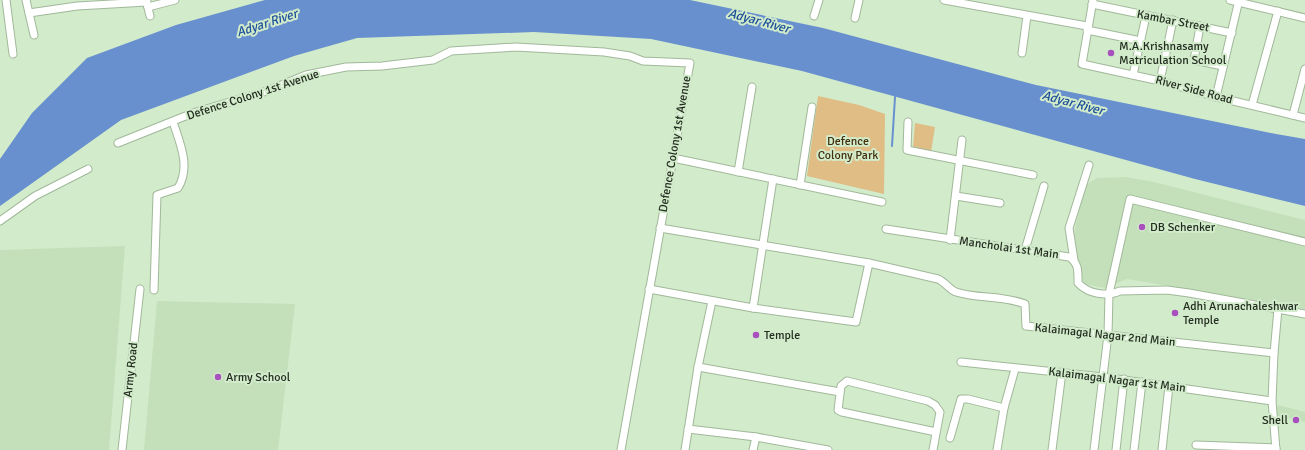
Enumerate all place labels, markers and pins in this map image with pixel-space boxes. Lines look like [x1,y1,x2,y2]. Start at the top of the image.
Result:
place label: M.A.Krishnasamy Matriculation School [1119,39,1227,68]
marker: M.A.Krishnasamy Matriculation School [1106,48,1116,58]
place label: DB Schenker [1150,220,1216,235]
marker: DB Schenker [1137,222,1147,232]
place label: Adhi Arunachaleshwar Temple [1183,299,1299,328]
marker: Adhi Arunachaleshwar Temple [1170,308,1180,318]
place label: Temple [764,328,800,343]
marker: Temple [751,330,761,340]
place label: Army School [226,370,291,385]
marker: Army School [213,372,223,382]
place label: Shell [1262,413,1288,428]
marker: Shell [1291,415,1301,425]

